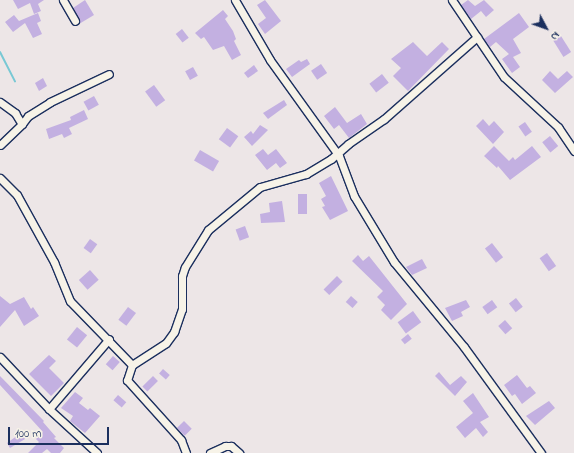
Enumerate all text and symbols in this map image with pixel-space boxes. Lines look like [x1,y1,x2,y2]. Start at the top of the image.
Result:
north arrow [526,8,566,48]
text: N [547,28,564,44]
scale bar [10,419,111,445]
text: 100 m [15,425,42,443]

